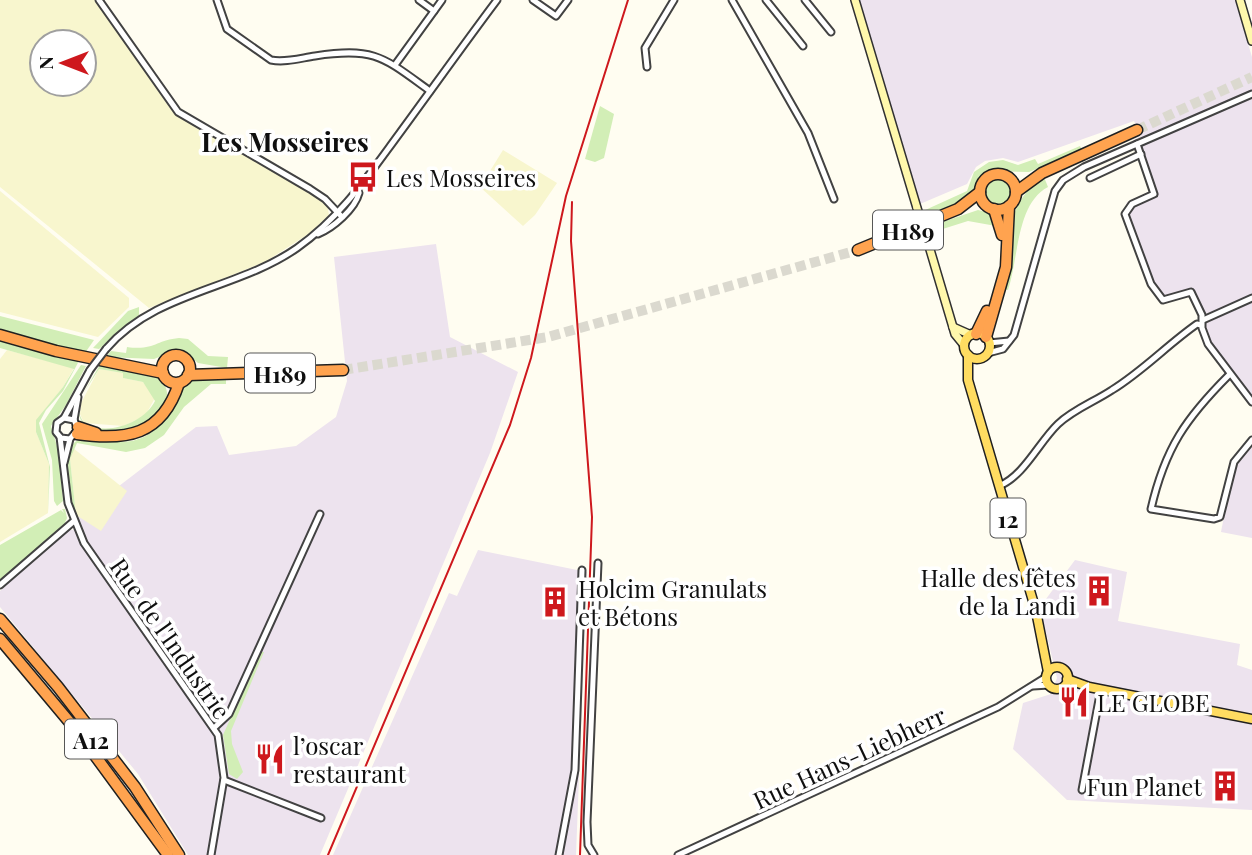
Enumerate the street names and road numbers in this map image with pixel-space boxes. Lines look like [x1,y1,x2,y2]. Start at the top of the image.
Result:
road number: H189 [873,210,943,249]
road number: H189 [245,354,315,392]
road number: 12 [990,498,1026,538]
street label: Rue de l'Industrie [103,551,239,725]
street label: Rue Hans-Liebherr [748,698,951,816]
road number: A12 [65,720,117,758]

